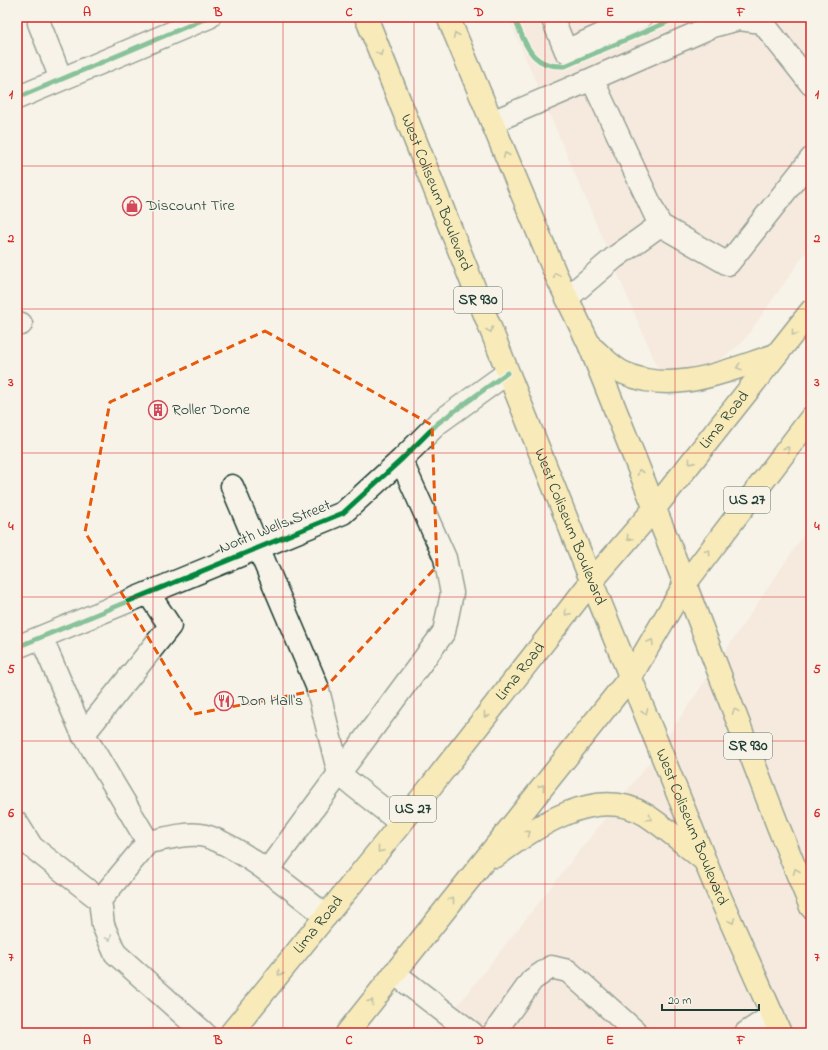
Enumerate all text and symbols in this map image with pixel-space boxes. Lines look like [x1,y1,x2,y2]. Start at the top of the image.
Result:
text: A [83,3,91,22]
text: B [213,3,223,22]
text: C [345,3,353,22]
text: D [473,3,484,22]
text: E [606,3,614,22]
text: F [736,3,746,22]
one-way arrow [453,32,461,40]
one-way arrow [376,50,384,57]
text: 1 [9,85,14,104]
text: 1 [815,85,820,104]
street label: West Coliseum Boulevard [394,111,478,275]
one-way arrow [503,152,511,159]
place label: Discount Tire [145,194,236,218]
shop icon: Discount Tire [121,195,143,217]
text: 2 [7,229,15,248]
text: 2 [813,229,821,248]
one-way arrow [553,271,561,278]
road number: SR 930 [454,287,502,313]
one-way arrow [486,327,494,334]
one-way arrow [791,328,798,335]
one-way arrow [736,362,743,370]
text: 3 [7,373,14,392]
text: 3 [813,373,820,392]
street label: Lima Road [694,386,755,455]
place label: Roller Dome [172,398,251,422]
building icon: Roller Dome [147,399,169,421]
street label: West Coliseum Boulevard [527,445,612,609]
one-way arrow [782,446,789,453]
one-way arrow [689,458,696,465]
one-way arrow [637,468,645,476]
road number: US 27 [724,487,770,513]
street label: North Wells Street [216,493,335,560]
text: 4 [7,517,14,536]
text: 4 [813,517,820,536]
one-way arrow [627,533,634,540]
one-way arrow [704,550,711,557]
one-way arrow [564,608,571,615]
street label: Lima Road [490,637,551,706]
one-way arrow [646,639,653,646]
text: 5 [7,660,15,679]
text: 5 [813,660,821,679]
place label: Don Hall's [237,689,303,713]
restaurant icon: Don Hall's [213,690,235,712]
one-way arrow [731,707,739,714]
one-way arrow [641,709,649,716]
one-way arrow [484,711,491,718]
road number: SR 930 [724,733,772,759]
street label: West Coliseum Boulevard [649,745,734,909]
one-way arrow [537,784,544,791]
road number: US 27 [390,796,436,822]
text: 6 [7,804,14,823]
text: 6 [813,804,820,823]
one-way arrow [645,813,652,821]
one-way arrow [524,831,531,838]
one-way arrow [377,845,384,852]
one-way arrow [793,868,801,875]
street label: Lima Road [288,891,349,959]
one-way arrow [447,898,454,905]
one-way arrow [727,916,735,924]
one-way arrow [104,934,112,941]
text: 7 [8,948,14,967]
text: 7 [814,948,820,967]
one-way arrow [278,968,285,975]
scale bar [662,986,759,1012]
text: 20 m [668,992,691,1010]
one-way arrow [366,1000,373,1007]
text: A [83,1031,91,1050]
text: B [213,1031,223,1050]
text: C [345,1031,353,1050]
text: D [473,1031,484,1050]
text: E [606,1031,614,1050]
text: F [736,1031,746,1050]

